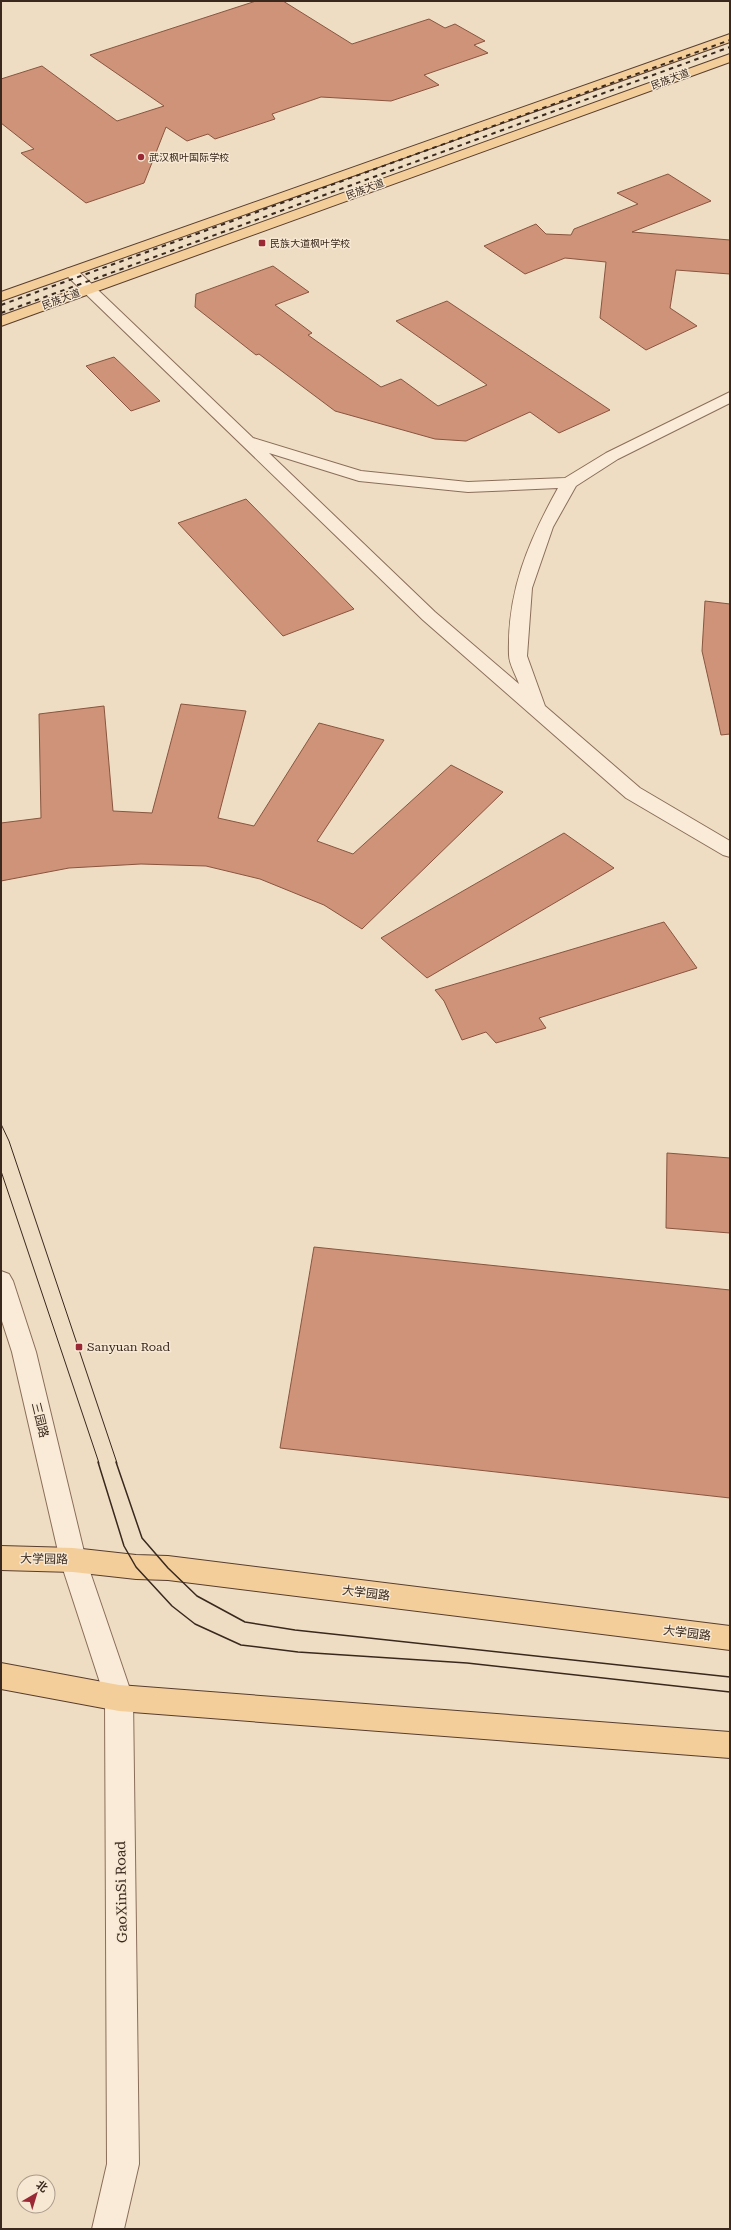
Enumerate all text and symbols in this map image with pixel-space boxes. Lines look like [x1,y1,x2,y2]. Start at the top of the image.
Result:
street label: 民族大道 [649,67,691,91]
marker: 武汉枫叶国际学校 [136,152,146,162]
place label: 武汉枫叶国际学校 [149,152,229,163]
street label: 民族大道 [344,177,386,201]
marker: 民族大道枫叶学校 [257,238,267,248]
place label: 民族大道枫叶学校 [270,238,350,249]
street label: 民族大道 [40,287,82,311]
place label: Sanyuan Road [87,1340,170,1354]
marker: Sanyuan Road [74,1342,84,1352]
street label: 三园路 [29,1401,51,1439]
street label: 大学园路 [20,1552,68,1566]
street label: 大学园路 [341,1583,391,1603]
street label: 大学园路 [662,1623,712,1643]
street label: GaoXinSi Road [112,1841,130,1943]
north arrow [16,2174,56,2214]
text: 北 [34,2178,50,2195]

